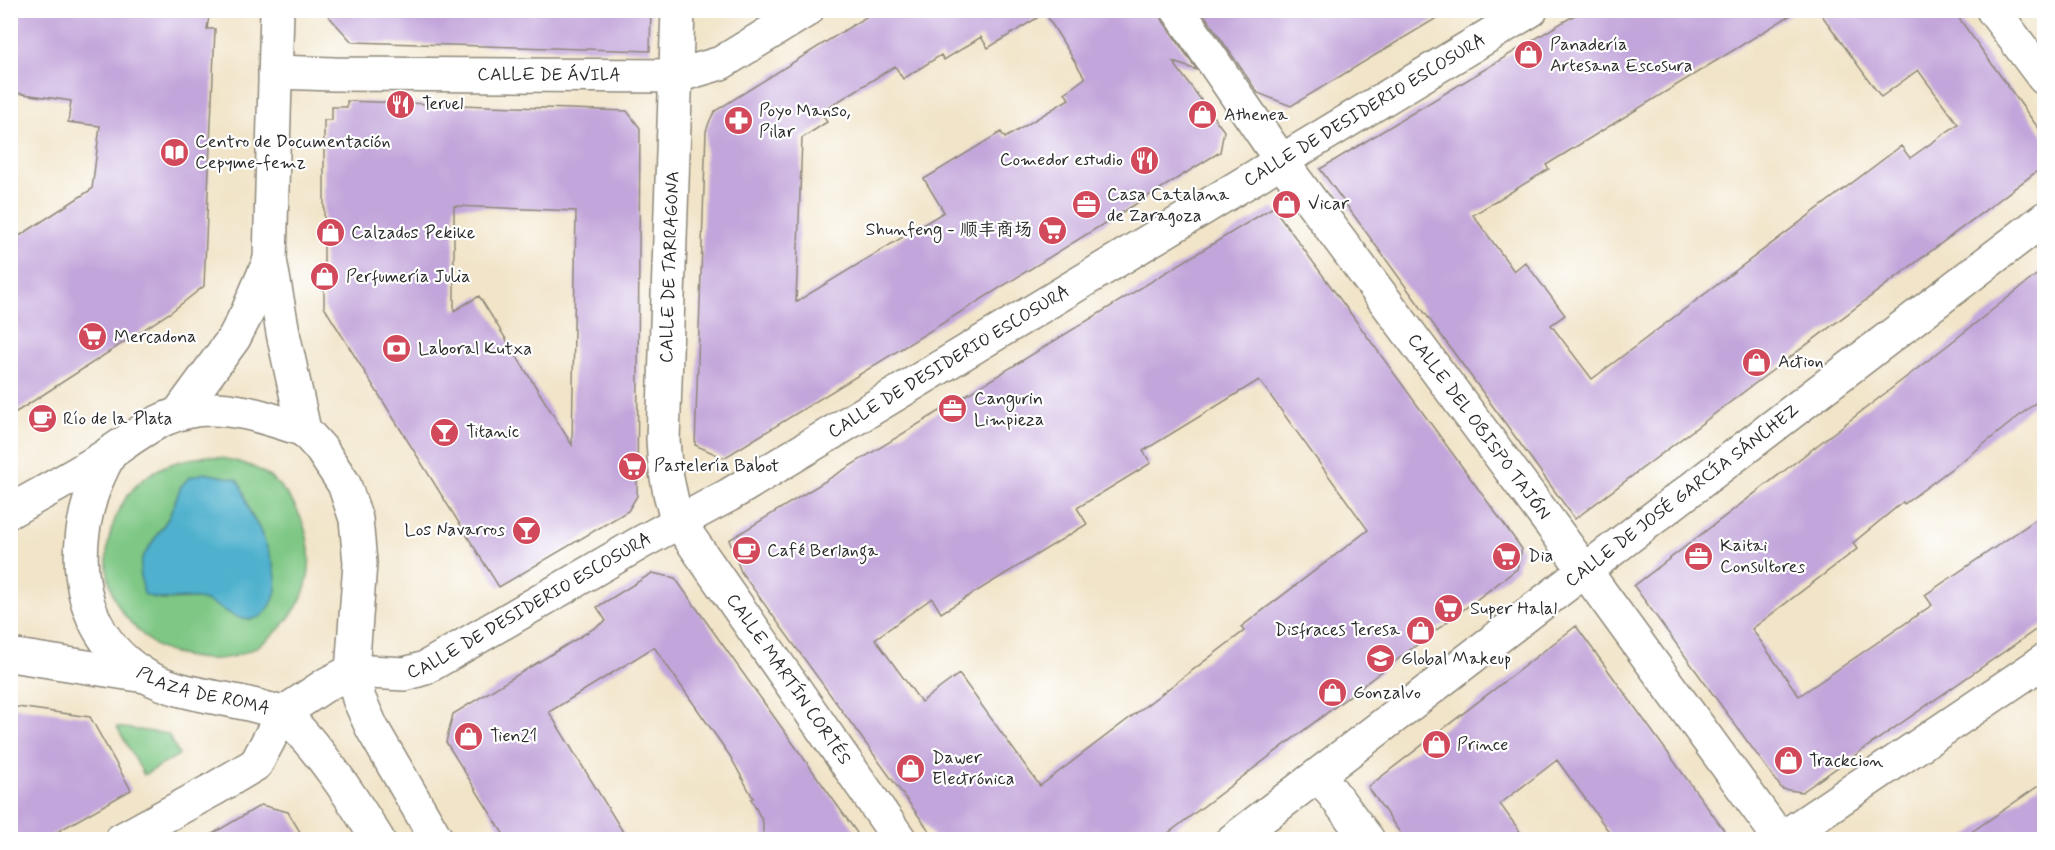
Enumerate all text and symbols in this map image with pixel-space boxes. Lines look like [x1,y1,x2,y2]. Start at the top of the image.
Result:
street label: CALLE DE DESIDERIO ESCOSURA [1240,28,1490,193]
place label: Panadería Artesana Escosura [1550,33,1693,78]
shop icon: Panadería Artesana Escosura [1513,39,1545,71]
street label: CALLE DE ÁVILA [477,63,621,88]
restaurant icon: Teruel [385,88,417,120]
place label: Teruel [422,92,463,116]
place label: Poyo Manso, Pilar [759,99,851,144]
shop icon: Athenea [1187,99,1219,131]
place label: Athenea [1224,103,1288,127]
pharmacy icon: Poyo Manso, Pilar [722,105,754,137]
place label: Centro de Documentación Cepyme-femz [195,130,391,175]
library icon: Centro de Documentación Cepyme-femz [158,136,190,168]
restaurant icon: Comedor estudio [1128,144,1160,176]
place label: Comedor estudio [1000,148,1123,172]
street label: CALLE DE TARRAGONA [655,170,685,364]
place label: Casa Catalana de Zaragoza [1107,183,1230,228]
shop icon: Vicar [1271,188,1303,220]
office icon: Casa Catalana de Zaragoza [1070,189,1102,221]
place label: Vicar [1308,192,1350,216]
supermarket icon: Shunfeng - 顺丰商场 [1037,214,1069,246]
shop icon: Calzados Pekike [314,217,346,249]
place label: Shunfeng - 顺丰商场 [866,218,1032,243]
place label: Calzados Pekike [351,221,475,245]
shop icon: Perfumería Julia [309,261,341,293]
place label: Perfumería Julia [346,265,471,289]
street label: CALLE DE DESIDERIO ESCOSURA [824,280,1075,444]
supermarket icon: Mercadona [77,321,109,353]
place label: Mercadona [114,325,197,349]
street label: CALLE DEL OBISPO TAJÓN [1402,329,1556,525]
bank icon: Laboral Kutxa [381,333,413,365]
place label: Laboral Kutxa [418,337,532,361]
shop icon: Action [1741,346,1773,378]
place label: Action [1778,350,1824,374]
place label: Cangurin Limpieza [974,387,1044,432]
office icon: Cangurin Limpieza [937,393,969,425]
street label: CALLE DE JOSÉ GARCÍA SÁNCHEZ [1560,398,1805,593]
cafe icon: Río de la Plata [26,403,58,435]
place label: Río de la Plata [63,407,172,431]
bar icon: Titanic [429,416,461,448]
place label: Titanic [466,420,519,444]
supermarket icon: Pastelería Babot [617,450,649,482]
place label: Pastelería Babot [654,454,779,478]
bar icon: Los Navarros [510,514,542,546]
place label: Los Navarros [405,518,505,542]
street label: CALLE DE DESIDERIO ESCOSURA [404,527,656,685]
place label: Kaitai Consultores [1720,534,1805,579]
cafe icon: Café Berlanga [730,535,762,567]
place label: Café Berlanga [767,539,878,565]
supermarket icon: Dia [1491,540,1523,572]
office icon: Kaitai Consultores [1683,540,1715,572]
place label: Dia [1528,544,1553,568]
street label: CALLE MARTÍN CORTÉS [720,589,856,770]
supermarket icon: Super Halal [1433,593,1465,625]
place label: Super Halal [1470,597,1557,621]
shop icon: Disfraces Teresa [1405,614,1437,646]
place label: Disfraces Teresa [1274,618,1400,642]
school or university icon: Global Makeup [1364,643,1396,675]
place label: Global Makeup [1401,647,1511,671]
street label: PLAZA DE ROMA [132,661,272,721]
shop icon: Gonzalvo [1316,677,1348,709]
place label: Gonzalvo [1353,681,1421,705]
shop icon: Tien21 [453,720,485,752]
place label: Tien21 [490,724,537,748]
shop icon: Prince [1420,729,1452,761]
place label: Prince [1457,733,1508,757]
shop icon: Trackcion [1772,745,1804,777]
place label: Dawer Electrónica [932,746,1015,791]
place label: Trackcion [1809,749,1883,773]
shop icon: Dawer Electrónica [895,752,927,784]

